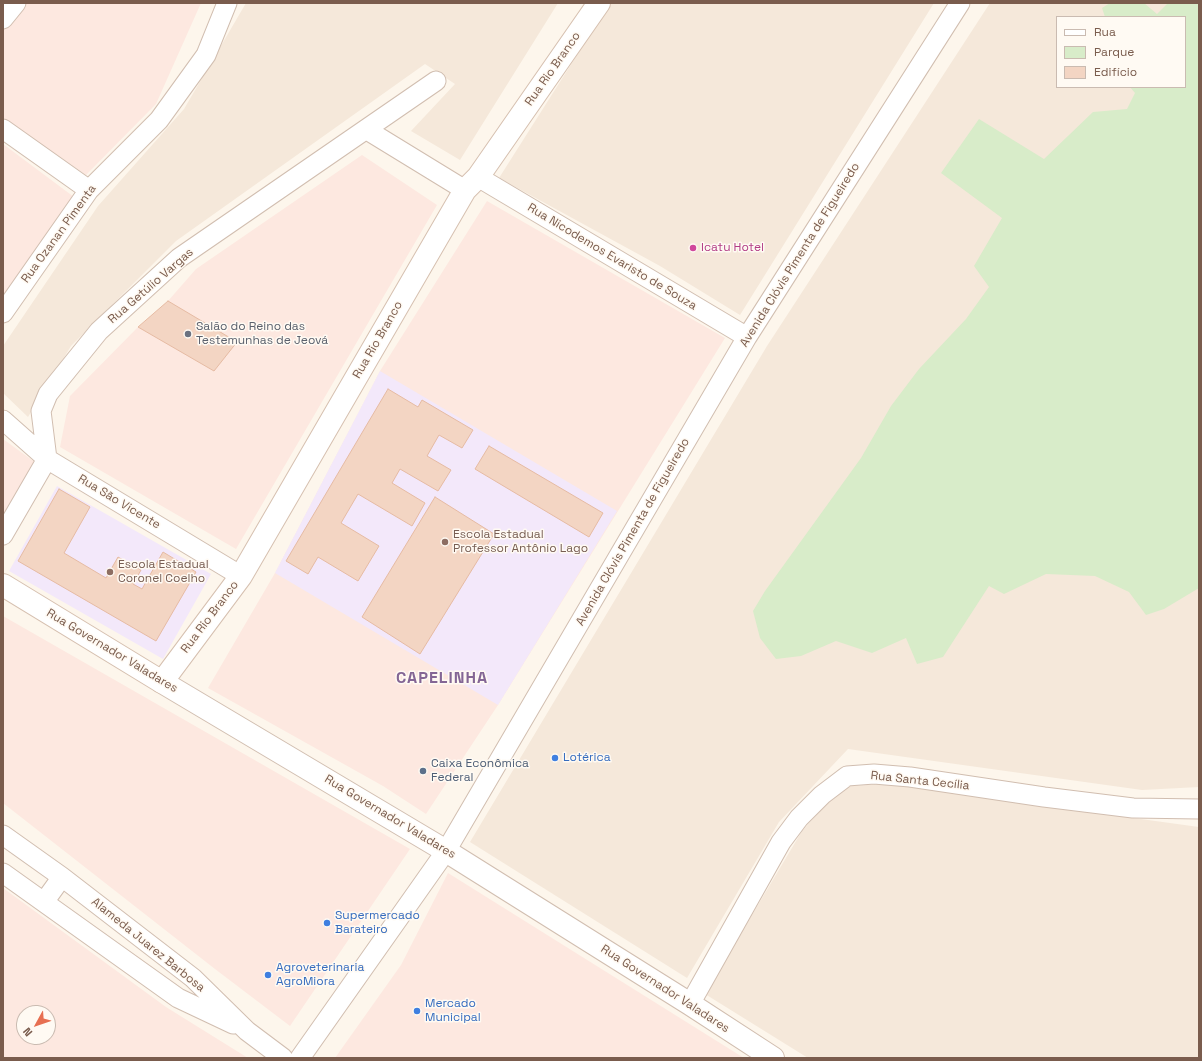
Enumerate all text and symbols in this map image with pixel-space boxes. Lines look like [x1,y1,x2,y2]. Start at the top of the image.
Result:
legend [1056,16,1186,88]
text: Rua [1094,24,1116,40]
street label: Rua Rio Branco [522,29,584,109]
text: Parque [1094,44,1134,60]
text: Edifício [1094,64,1137,80]
street label: Avenida Clóvis Pimenta de Figueiredo [737,160,863,350]
street label: Rua Ozanan Pimenta [19,182,99,286]
street label: Rua Nicodemos Evaristo de Souza [525,201,699,313]
place label: Icatu Hotel [701,241,764,255]
marker: Icatu Hotel [688,243,698,253]
street label: Rua Getúlio Vargas [106,245,196,327]
street label: Rua Rio Branco [350,299,406,381]
place label: Salão do Reino das Testemunhas de Jeová [196,320,328,348]
marker: Salão do Reino das Testemunhas de Jeová [183,329,193,339]
street label: Avenida Clóvis Pimenta de Figueiredo [573,436,693,628]
street label: Rua São Vicente [75,472,163,532]
place label: Escola Estadual Professor Antônio Lago [453,528,588,556]
marker: Escola Estadual Professor Antônio Lago [440,537,450,547]
place label: Escola Estadual Coronel Coelho [118,558,209,586]
marker: Escola Estadual Coronel Coelho [105,567,115,577]
street label: Rua Rio Branco [178,578,242,656]
street label: Rua Governador Valadares [44,606,180,696]
district label: CAPELINHA [396,669,488,689]
place label: Lotérica [563,751,611,765]
marker: Lotérica [550,753,560,763]
place label: Caixa Econômica Federal [431,757,529,785]
marker: Caixa Econômica Federal [418,766,428,776]
street label: Rua Santa Cecília [870,769,970,793]
street label: Rua Governador Valadares [322,772,458,862]
street label: Alameda Juarez Barbosa [88,895,208,995]
place label: Supermercado Barateiro [335,909,420,937]
marker: Supermercado Barateiro [322,918,332,928]
street label: Rua Governador Valadares [598,942,732,1036]
place label: Agroveterinaria AgroMiora [276,961,364,989]
marker: Agroveterinaria AgroMiora [263,970,273,980]
place label: Mercado Municipal [425,997,481,1025]
north arrow [16,1005,56,1045]
marker: Mercado Municipal [412,1006,422,1016]
text: N [20,1025,35,1039]

